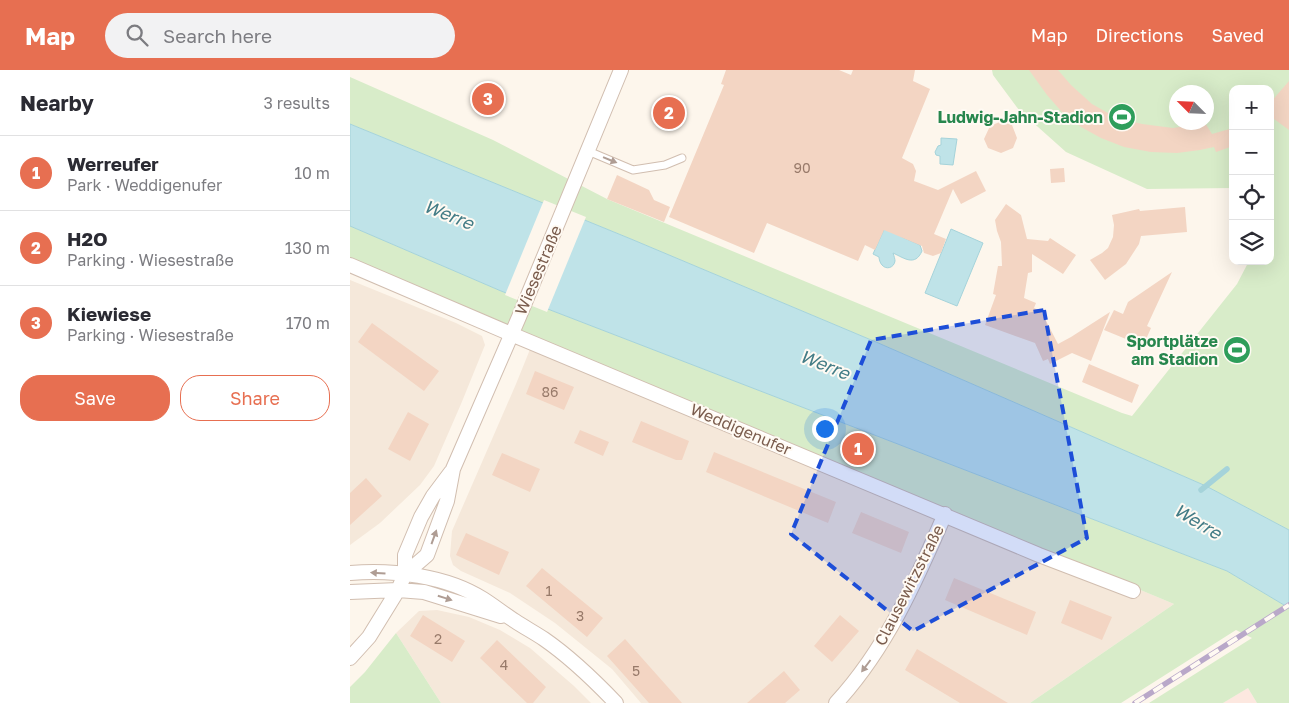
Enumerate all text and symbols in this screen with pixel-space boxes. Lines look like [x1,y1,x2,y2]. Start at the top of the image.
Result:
search box [105,13,455,58]
text: Map [25,21,75,50]
icon: search [123,21,151,49]
text: Search here [163,24,272,47]
text: Map [1031,24,1067,46]
text: Directions [1095,24,1183,46]
text: Saved [1211,24,1264,46]
pin: 3 [472,80,504,118]
north arrow [1169,85,1214,130]
map controls [1229,85,1274,265]
button: + [1229,85,1274,130]
text: Nearby [20,90,94,116]
text: 3 results [263,93,330,113]
pin: 2 [653,94,685,132]
sports icon: Ludwig-Jahn-Stadion [1107,102,1137,132]
place label: Ludwig-Jahn-Stadion [938,107,1103,127]
button: − [1229,130,1274,175]
text: Werreufer [67,152,159,175]
one-way arrow [603,157,618,165]
house number: 90 [793,159,811,176]
text: 1 [32,163,40,183]
text: 10 m [294,163,330,183]
text: Park · Weddigenufer [67,175,222,195]
button: locate [1229,175,1274,220]
water label: Werre [421,194,478,234]
button: layers [1229,220,1274,265]
street label: Wiesestraße [510,222,566,318]
text: H2O [67,227,108,250]
text: 2 [31,238,41,258]
text: 130 m [285,238,330,258]
text: Parking · Wiesestraße [67,250,234,270]
text: Kiewiese [67,302,151,325]
text: 3 [31,313,41,333]
text: 170 m [286,313,330,333]
text: Parking · Wiesestraße [67,325,234,345]
place label: Sportplätze am Stadion [1126,331,1218,369]
sports icon: Sportplätze am Stadion [1222,335,1252,365]
water label: Werre [797,344,854,384]
button: Save [20,375,170,421]
button: Share [180,375,330,421]
house number: 86 [541,383,559,400]
street label: Weddigenufer [687,399,795,459]
your location [812,416,838,442]
pin: 1 [842,430,874,468]
water label: Werre [1170,498,1227,544]
street label: Clausewitzstraße [870,521,948,649]
one-way arrow [430,529,438,544]
one-way arrow [369,568,385,576]
house number: 1 [546,582,553,599]
one-way arrow [438,595,453,602]
house number: 3 [576,607,584,624]
house number: 2 [434,630,442,647]
house number: 4 [500,656,508,673]
one-way arrow [861,659,871,673]
house number: 5 [632,662,640,679]

